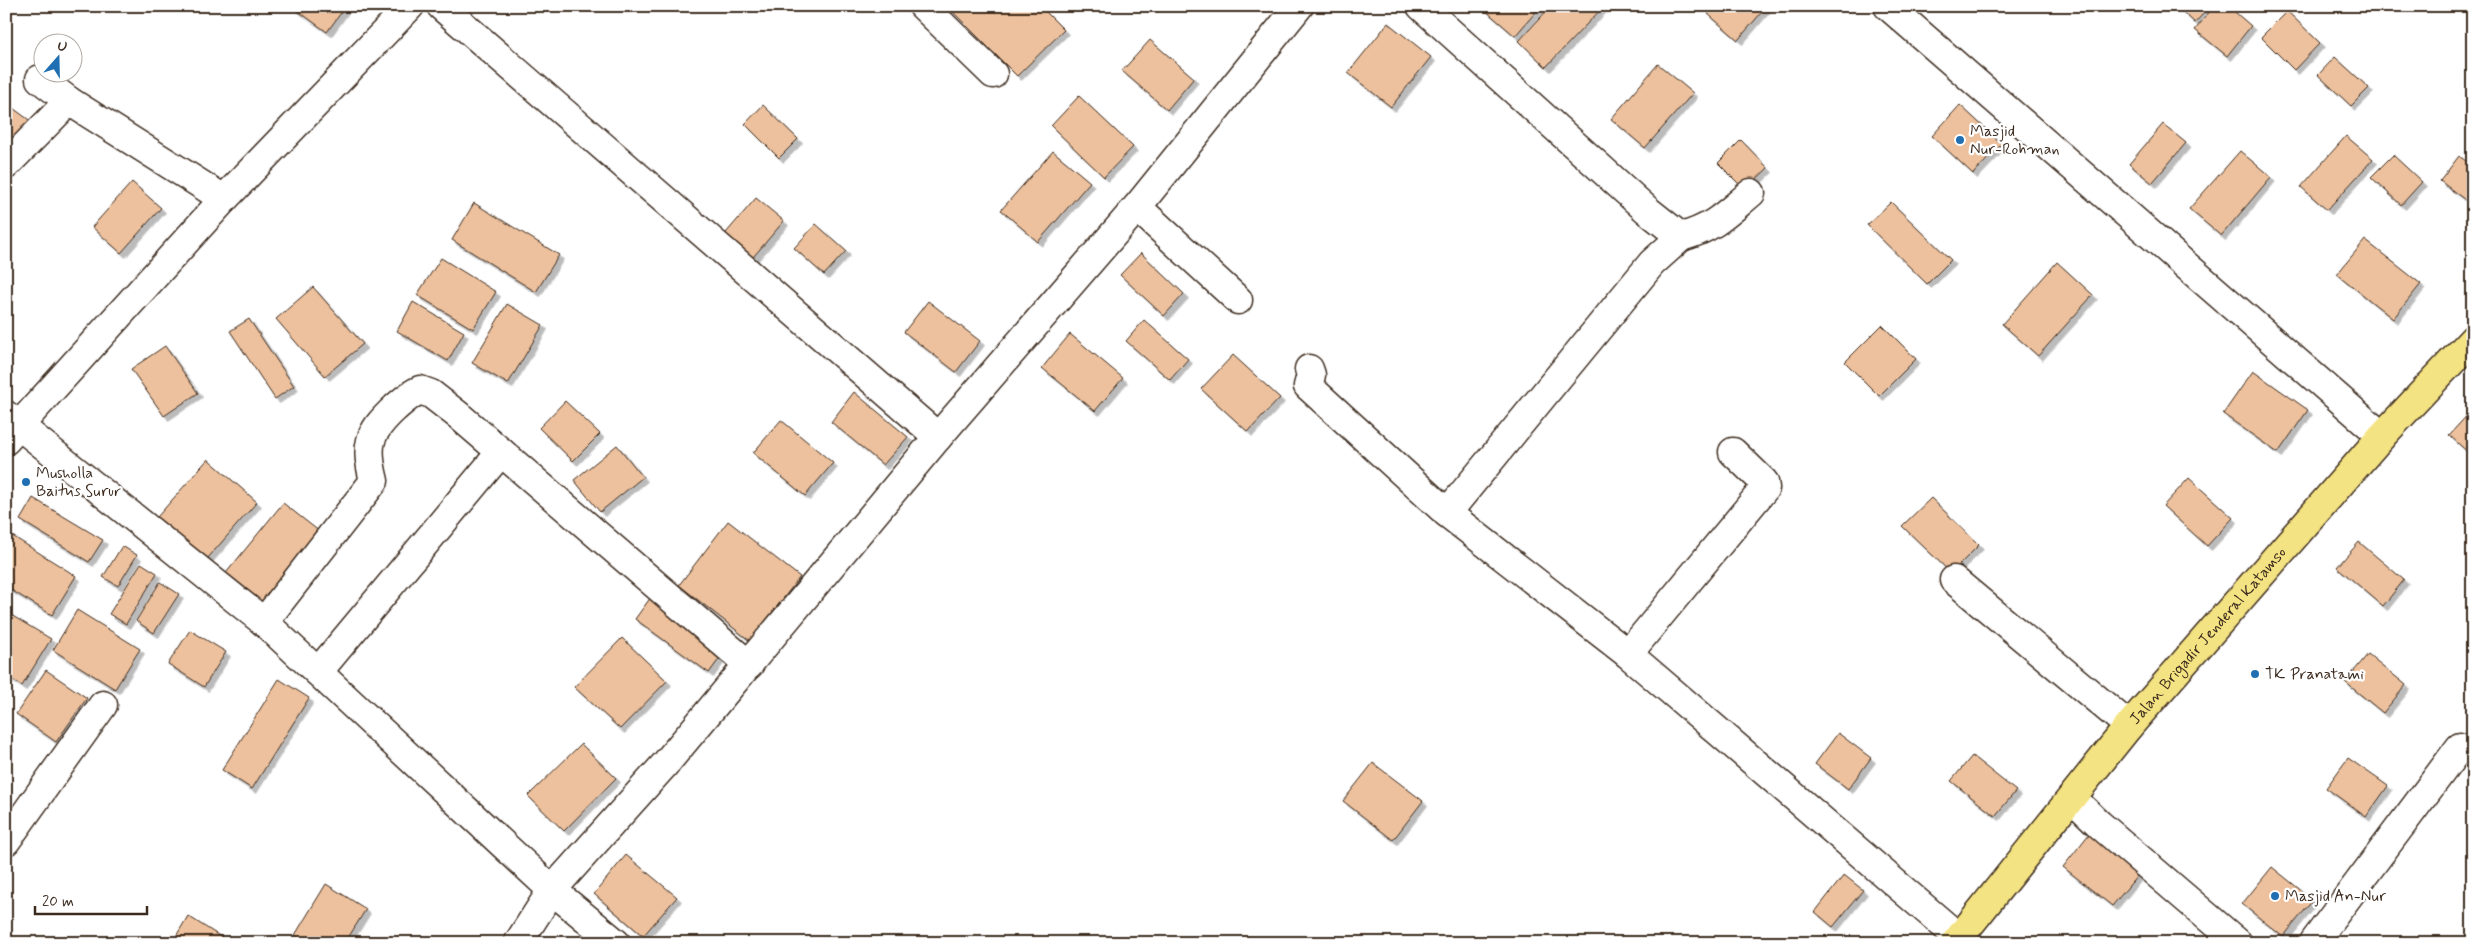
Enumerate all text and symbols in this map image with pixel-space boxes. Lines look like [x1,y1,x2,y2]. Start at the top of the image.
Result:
north arrow [32,32,82,82]
text: U [55,37,69,57]
place label: Masjid Nur-Rohman [1970,121,2059,160]
marker: Masjid Nur-Rohman [1954,134,1966,146]
place label: Musholla Baitus Surur [36,463,121,502]
marker: Musholla Baitus Surur [20,476,32,488]
street label: Jalan Brigadir Jenderal Katamso [2125,542,2291,729]
place label: TK Pranatami [2265,664,2364,685]
marker: TK Pranatami [2249,668,2261,680]
scale bar [35,884,148,916]
place label: Masjid An-Nur [2285,886,2386,907]
marker: Masjid An-Nur [2269,890,2281,902]
text: 20 m [42,892,74,912]

